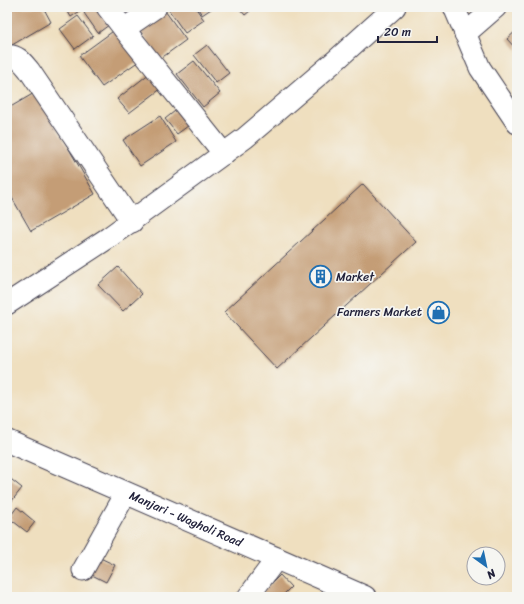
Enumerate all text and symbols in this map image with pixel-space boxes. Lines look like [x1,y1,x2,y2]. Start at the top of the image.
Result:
scale bar [378,18,437,44]
text: 20 m [384,21,411,43]
building icon: Market [307,264,333,290]
place label: Market [336,266,375,288]
shop icon: Farmers Market [425,299,451,325]
place label: Farmers Market [337,301,422,323]
street label: Manjari - Wagholi Road [126,485,247,554]
north arrow [466,546,506,586]
text: N [482,563,500,584]

